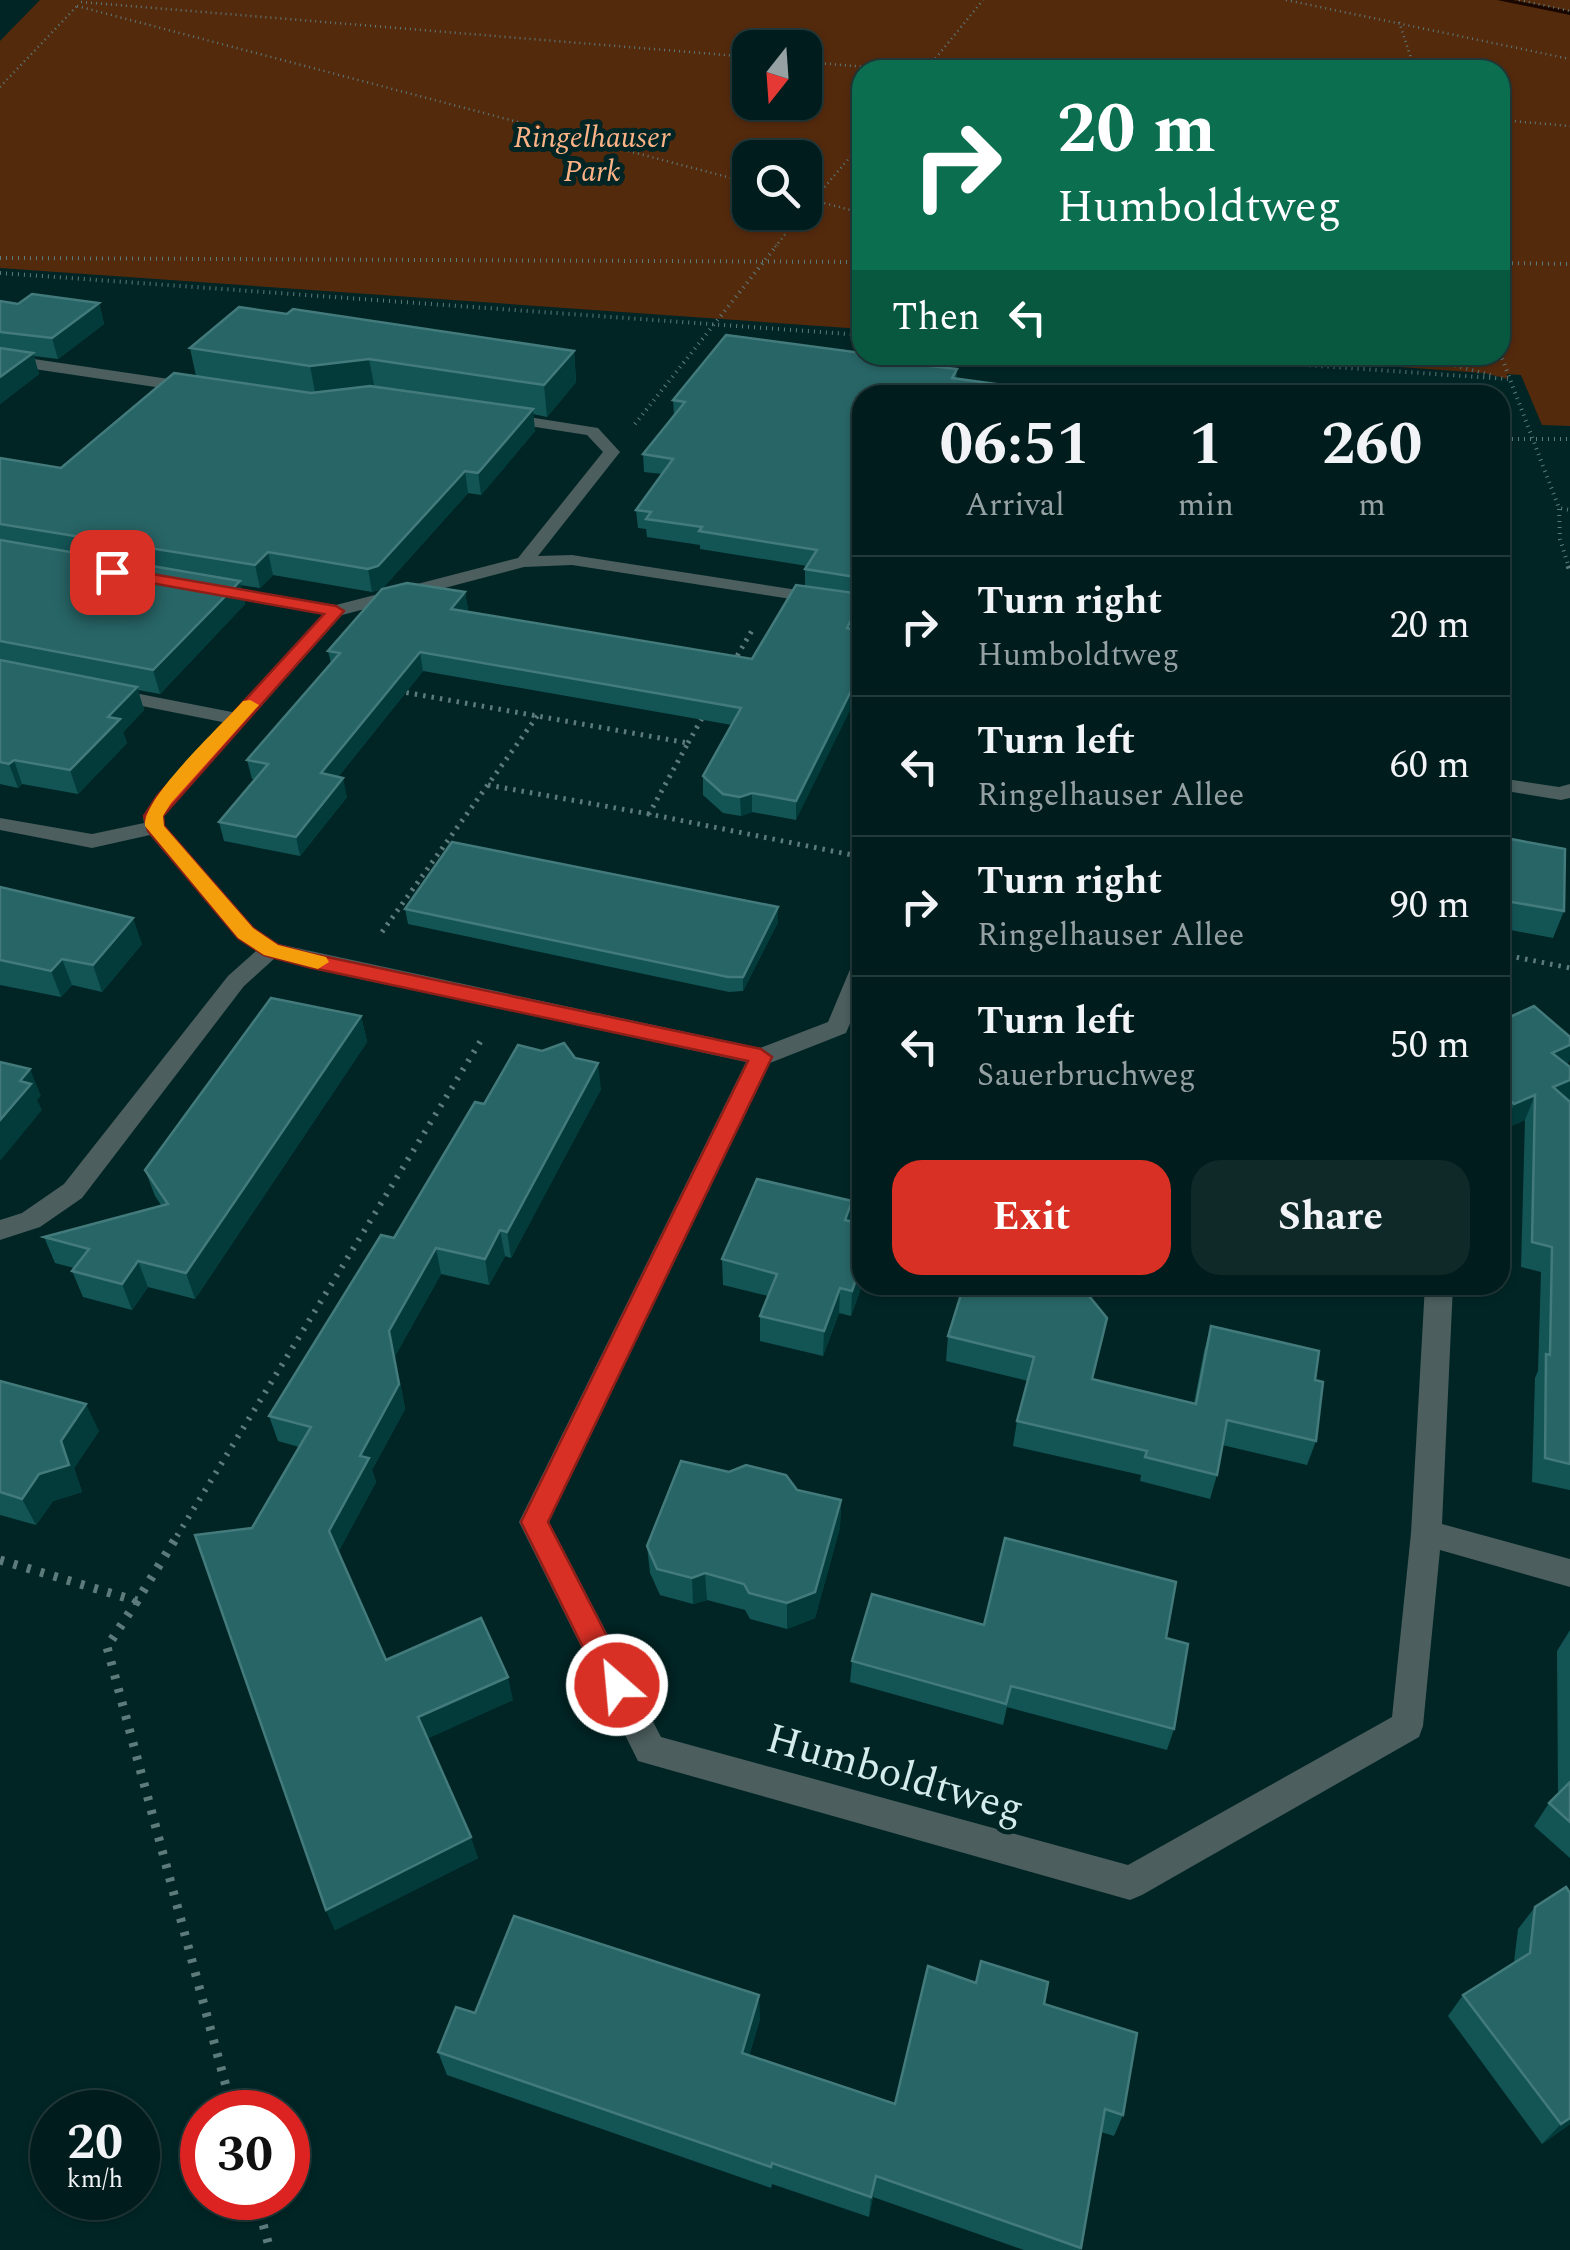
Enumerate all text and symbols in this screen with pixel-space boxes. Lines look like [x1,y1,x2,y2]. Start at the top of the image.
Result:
north arrow [732,30,822,120]
map controls [732,30,822,230]
text: 20 m [1057,77,1216,183]
icon: right [892,100,1022,230]
park label: Ringelhauser Park [514,115,671,195]
button: search [732,140,822,230]
text: Humboldtweg [1057,173,1341,242]
text: Then [892,289,980,347]
icon: left [1000,290,1055,345]
text: 06:51 [940,399,1090,491]
text: 1 [1189,399,1223,491]
text: 260 [1321,399,1422,491]
text: Arrival [965,481,1065,530]
text: min [1178,481,1234,530]
text: m [1358,481,1386,530]
pin [70,530,155,615]
icon: arrive [85,545,140,600]
text: Turn right [977,573,1162,631]
text: 20 m [1390,597,1470,655]
icon: right [892,599,947,654]
text: Humboldtweg [977,631,1179,680]
text: Turn left [977,713,1135,771]
text: 60 m [1390,737,1470,795]
icon: left [892,739,947,794]
text: Ringelhauser Allee [977,771,1244,820]
text: Turn right [977,853,1162,911]
text: 90 m [1390,877,1470,935]
icon: right [892,879,947,934]
text: Ringelhauser Allee [977,911,1244,960]
text: Turn left [977,993,1135,1051]
text: 50 m [1390,1017,1470,1075]
icon: left [892,1019,947,1074]
text: Sauerbruchweg [977,1051,1196,1100]
button: Exit [892,1160,1171,1275]
button: Share [1191,1160,1470,1275]
position arrow [565,1633,669,1737]
street label: Humboldtweg [759,1707,1031,1841]
speed limit sign: 30 [180,2090,310,2220]
text: 20 [67,2105,123,2181]
text: km/h [67,2161,123,2199]

